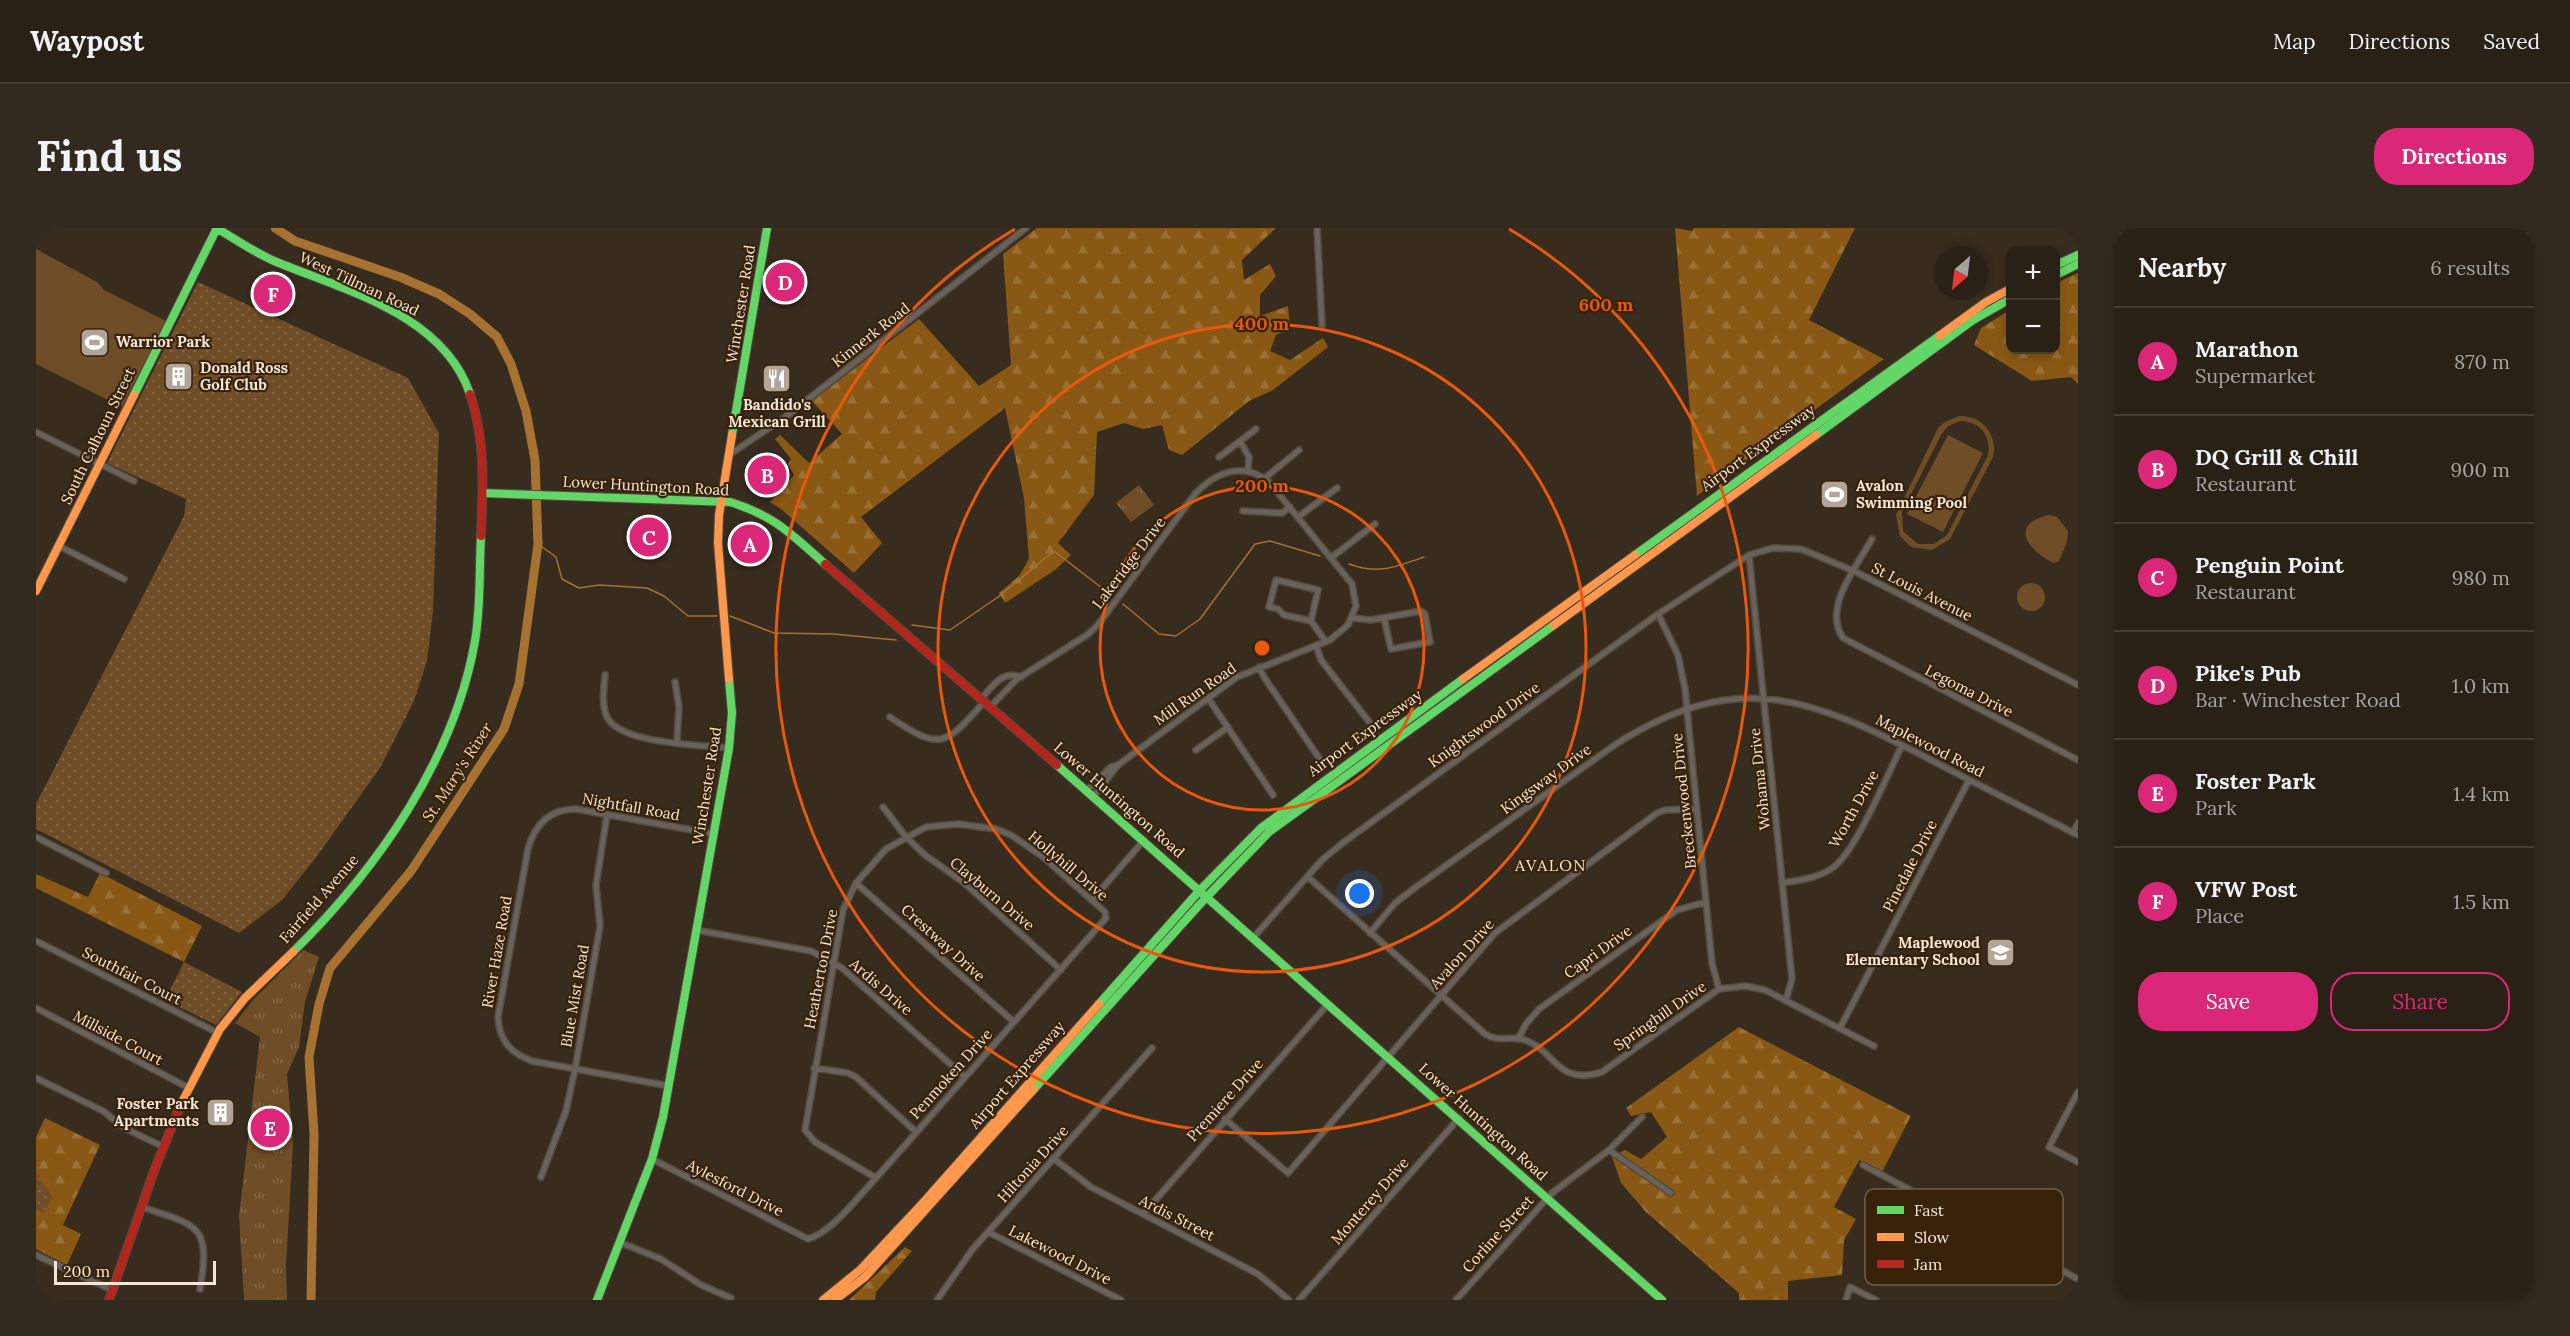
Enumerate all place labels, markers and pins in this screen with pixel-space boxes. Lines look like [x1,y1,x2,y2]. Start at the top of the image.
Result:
pin: D [766,260,804,304]
pin: F [254,272,292,316]
sports icon: Warrior Park [79,326,111,358]
place label: Warrior Park [116,332,210,351]
place label: Donald Ross Golf Club [200,358,288,394]
building icon: Donald Ross Golf Club [163,361,195,393]
restaurant icon: Bandido's Mexican Grill [761,362,793,394]
place label: Bandido's Mexican Grill [728,395,826,431]
pin: B [748,452,786,498]
place label: Avalon Swimming Pool [1856,476,1968,512]
sports icon: Avalon Swimming Pool [1819,479,1851,511]
pin: C [630,514,668,560]
pin: A [730,522,770,566]
centre of rings [1252,638,1272,658]
place label: Maplewood Elementary School [1845,933,1980,969]
school or university icon: Maplewood Elementary School [1985,936,2017,968]
place label: Foster Park Apartments [114,1094,199,1130]
building icon: Foster Park Apartments [204,1097,236,1129]
pin: E [250,1106,290,1150]

